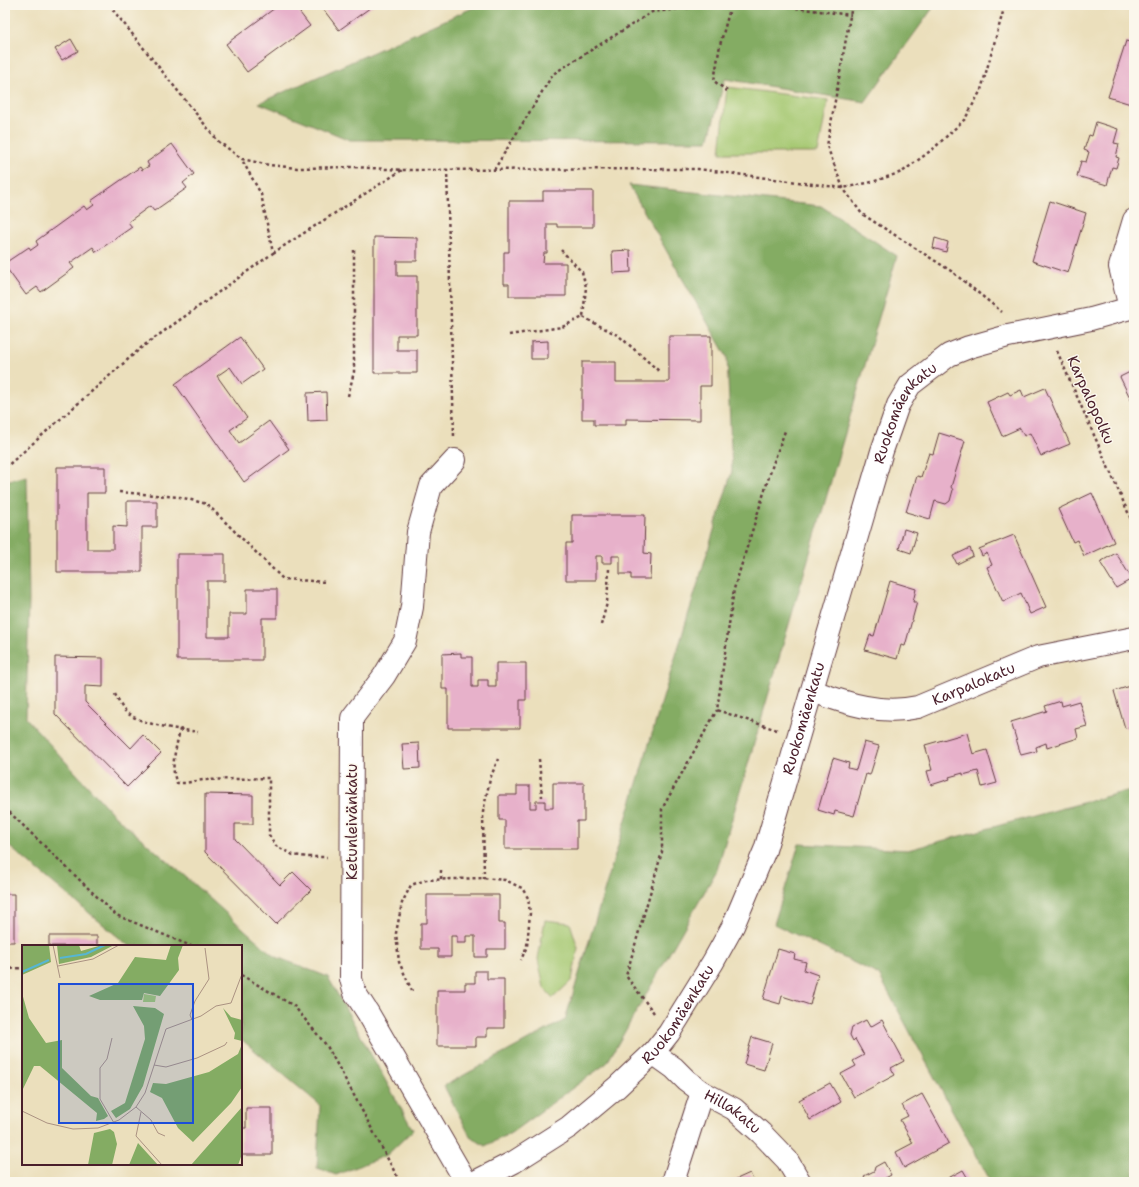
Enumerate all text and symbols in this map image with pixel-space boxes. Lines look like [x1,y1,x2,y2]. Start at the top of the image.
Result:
street label: Karpalopolku [1062,352,1120,448]
street label: Ruokomäenkatu [869,358,941,466]
street label: Karpalokatu [929,658,1018,710]
street label: Ruokomäenkatu [778,660,830,777]
street label: Ketunleivänkatu [342,764,362,880]
inset map [22,945,242,1165]
street label: Ruokomäenkatu [637,961,719,1069]
street label: Hillakatu [700,1085,765,1138]

